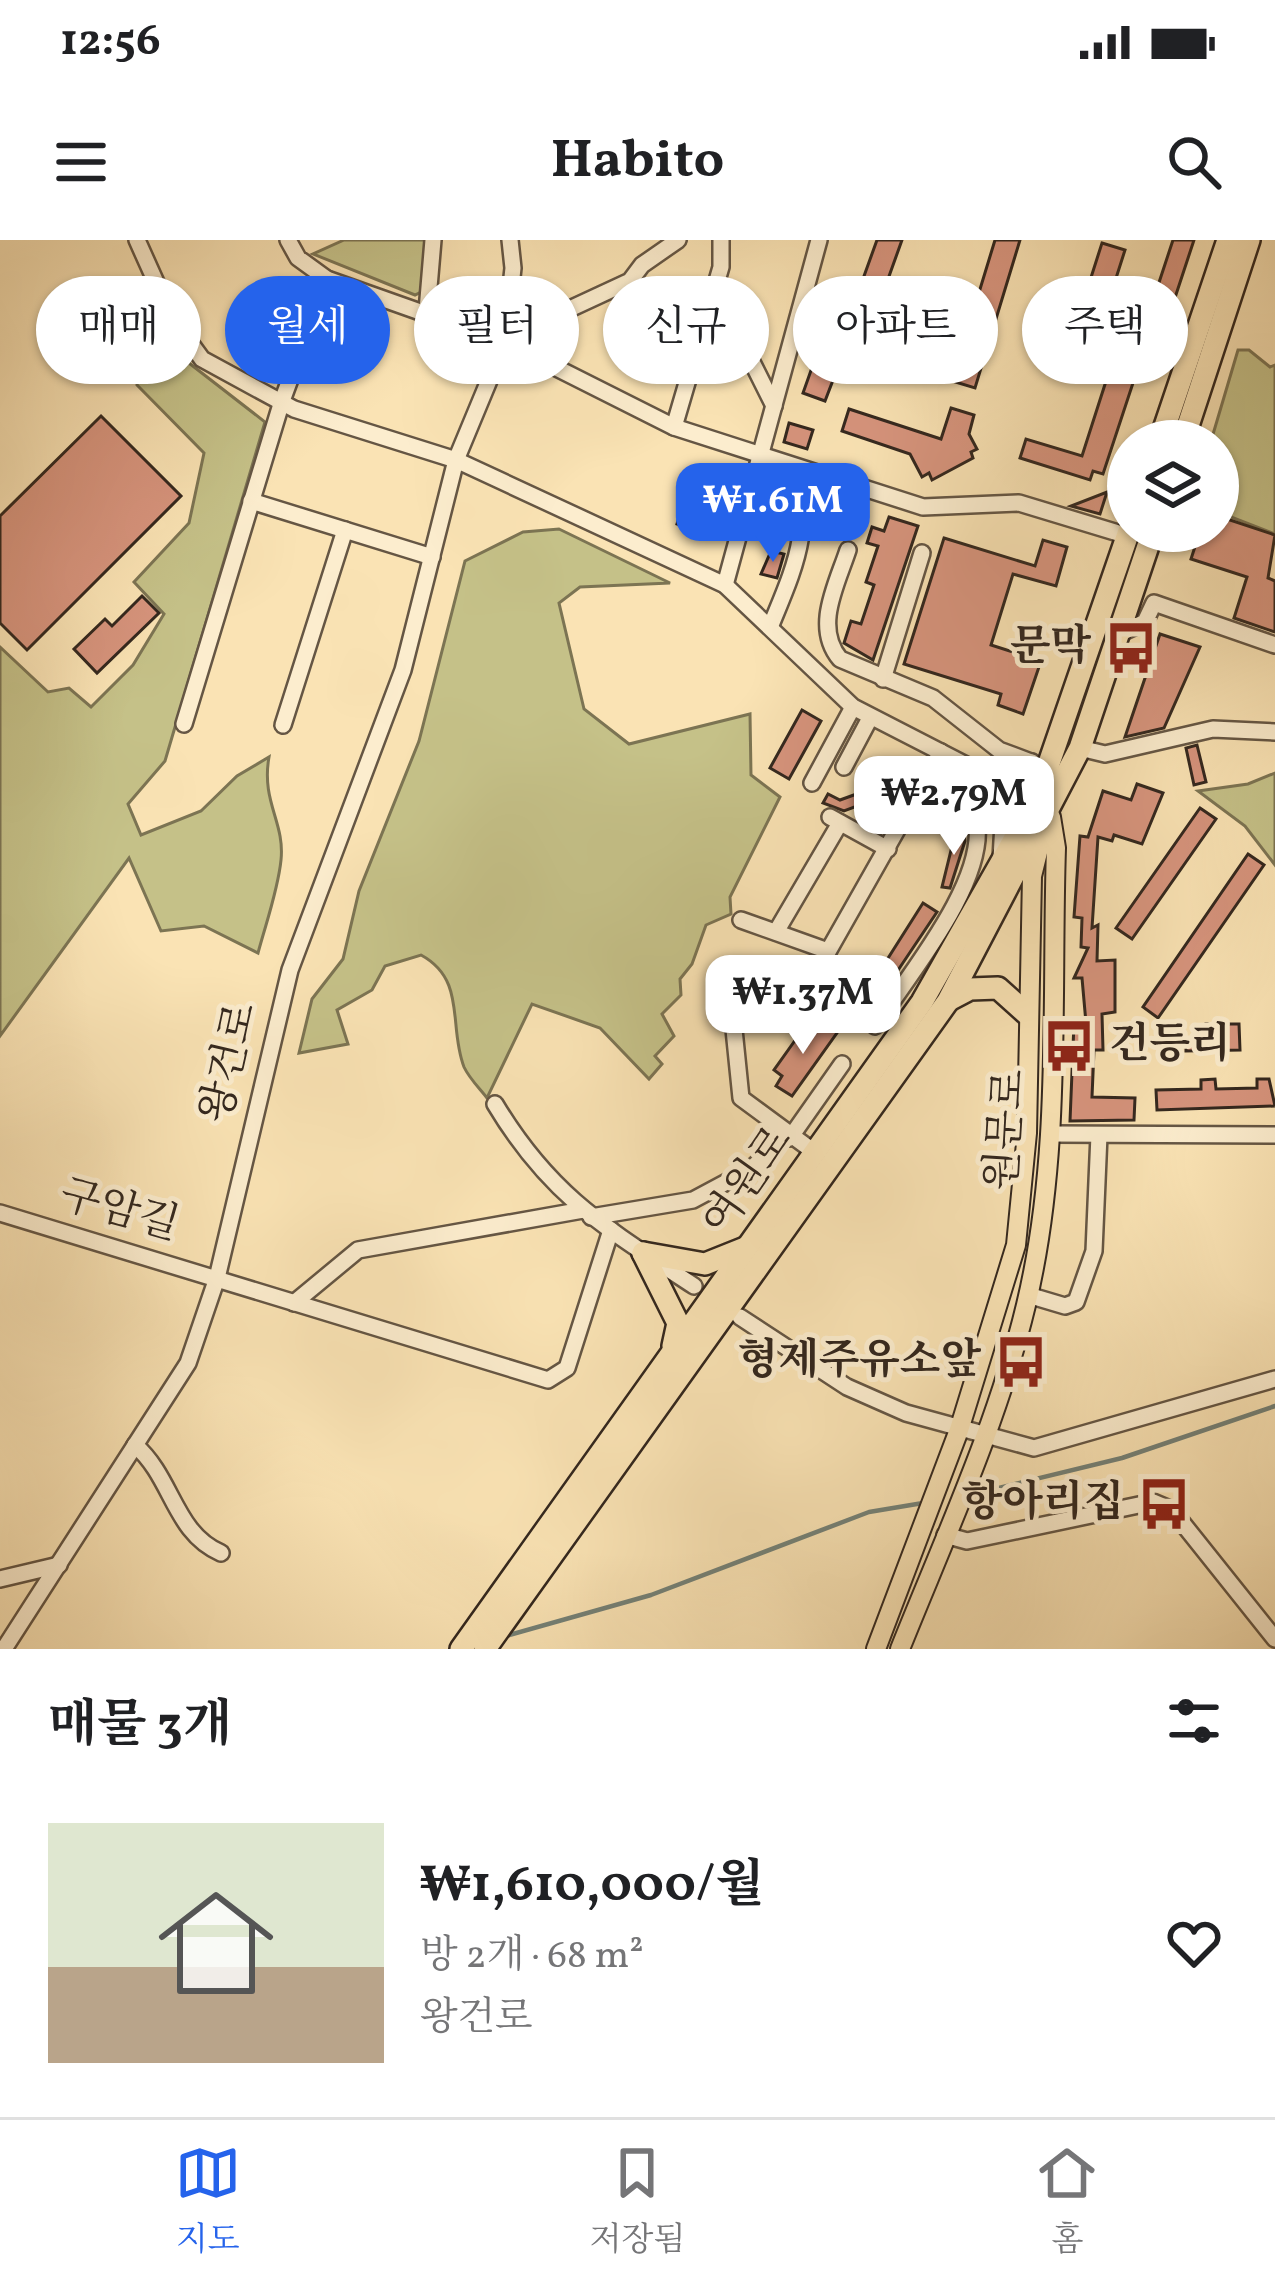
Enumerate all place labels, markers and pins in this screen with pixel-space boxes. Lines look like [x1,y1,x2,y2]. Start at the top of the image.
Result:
pin: ₩1.61M [675,463,871,565]
place label: 문막 [1010,619,1091,678]
bus stop icon: 문막 [1102,619,1160,677]
pin: ₩2.79M [856,756,1052,858]
pin: ₩1.37M [705,955,901,1057]
bus stop icon: 건등리 [1040,1017,1098,1075]
place label: 건등리 [1109,1017,1231,1076]
place label: 형제주유소앞 [738,1333,981,1392]
bus stop icon: 형제주유소앞 [992,1333,1050,1391]
place label: 항아리집 [962,1475,1124,1534]
bus stop icon: 항아리집 [1135,1475,1193,1533]

